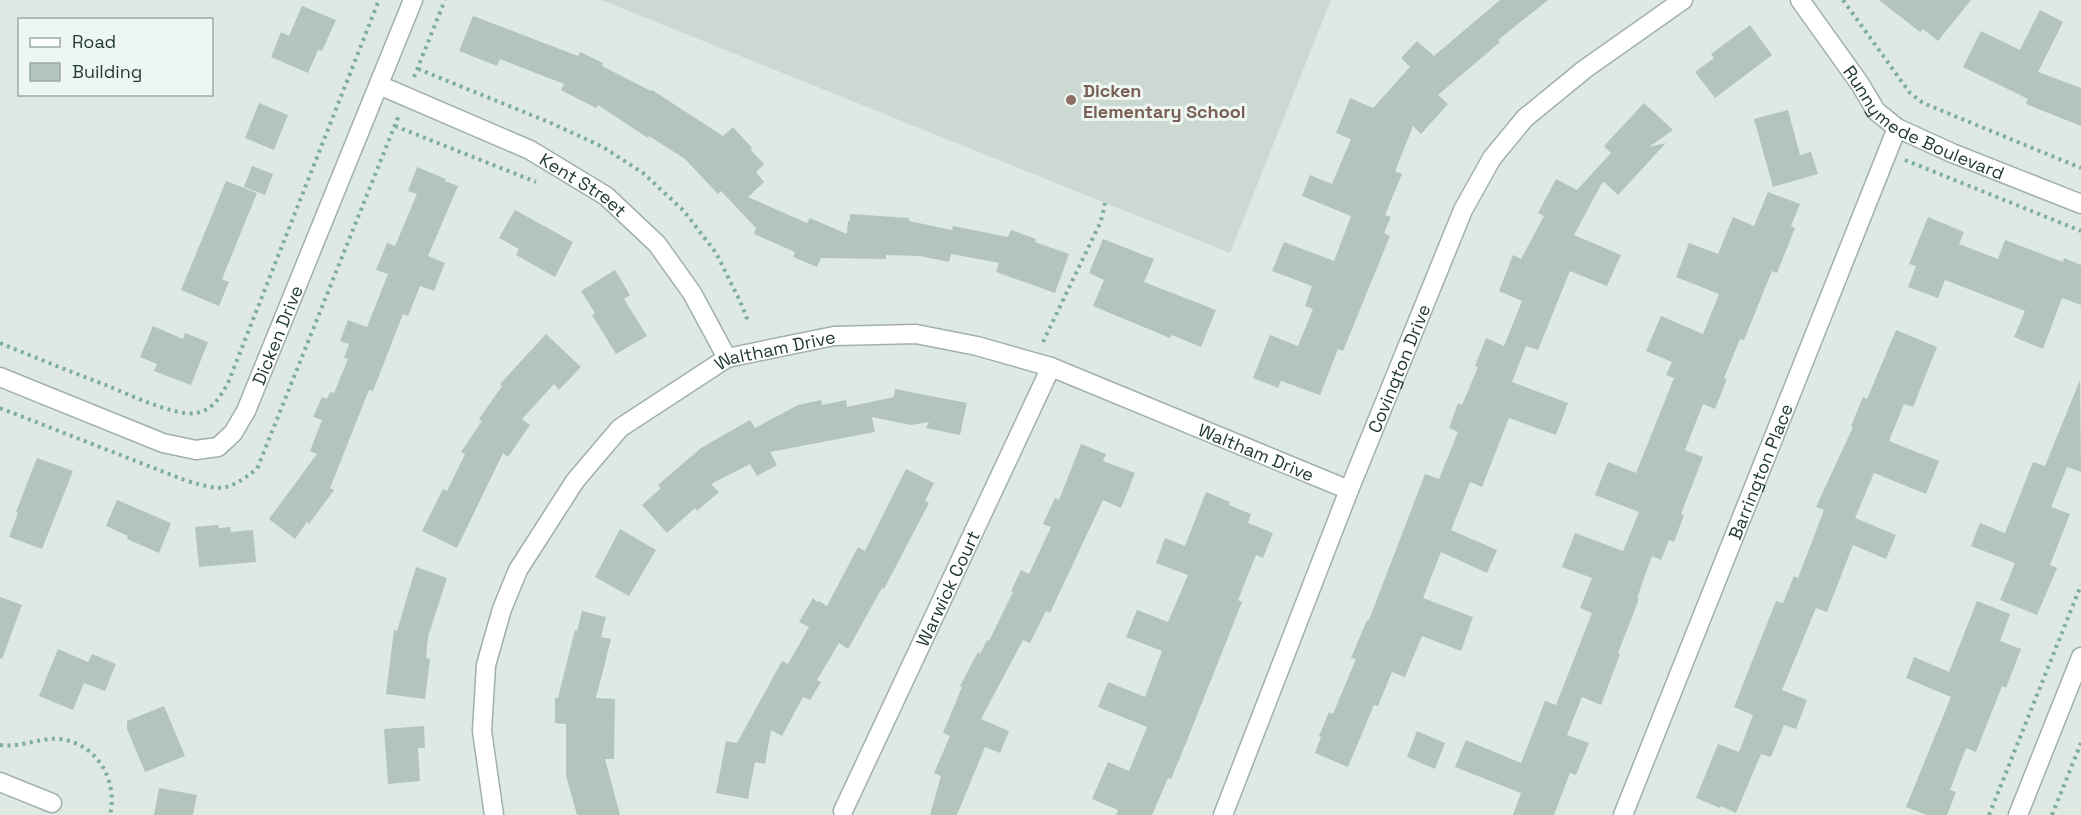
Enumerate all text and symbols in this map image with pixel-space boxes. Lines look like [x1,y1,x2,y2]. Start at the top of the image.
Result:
legend [18,18,213,96]
text: Road [72,30,116,53]
text: Building [72,60,142,83]
street label: Runnymede Boulevard [1839,60,2008,184]
place label: Dicken Elementary School [1083,79,1246,123]
marker: Dicken Elementary School [1064,93,1078,107]
street label: Kent Street [536,147,632,221]
street label: Dicken Drive [246,282,307,388]
street label: Covington Drive [1362,300,1435,436]
street label: Waltham Drive [710,325,837,375]
street label: Barrington Place [1723,400,1798,543]
street label: Waltham Drive [1195,418,1318,486]
street label: Warwick Court [910,527,984,650]

